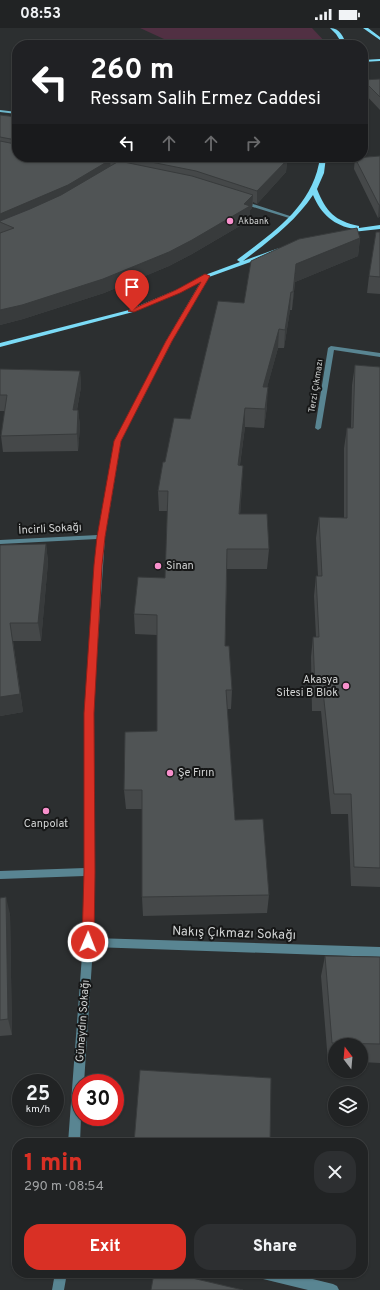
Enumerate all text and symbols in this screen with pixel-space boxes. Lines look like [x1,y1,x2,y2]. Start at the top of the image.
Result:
text: 08:53 [20,5,61,24]
text: 260 m [90,53,174,89]
icon: left [24,56,76,108]
text: Ressam Salih Ermez Caddesi [90,88,321,111]
icon: left [116,132,138,154]
icon: ahead [158,132,180,154]
icon: ahead [200,132,222,154]
icon: right [242,132,264,154]
marker: Akbank [225,216,235,226]
place label: Akbank [238,216,269,227]
pin [115,270,149,311]
icon: arrive [121,276,143,298]
street label: Terzi Çıkmazı [306,359,326,413]
street label: İncirli Sokağı [18,519,82,538]
place label: Sinan [166,559,194,573]
marker: Sinan [153,561,163,571]
place label: Akasya Sitesi B Blok [276,673,338,700]
marker: Akasya Sitesi B Blok [341,681,351,691]
place label: Şe Fırın [178,766,214,780]
marker: Şe Fırın [165,768,175,778]
marker: Canpolat [41,806,51,816]
place label: Canpolat [24,817,68,831]
position arrow [67,921,109,963]
street label: Nakış Çıkmazı Sokağı [172,924,296,944]
street label: Günaydın Sokağı [73,979,93,1063]
north arrow [328,1038,368,1078]
map controls [328,1038,368,1126]
speed limit sign: 30 [72,1074,124,1126]
text: 25 [26,1082,50,1108]
button: layers [328,1086,368,1126]
text: km/h [26,1103,50,1116]
text: 1 min [24,1149,83,1179]
button: close [314,1151,356,1193]
text: 290 m · 08:54 [24,1179,104,1195]
button: Exit [24,1224,186,1270]
button: Share [194,1224,356,1270]

